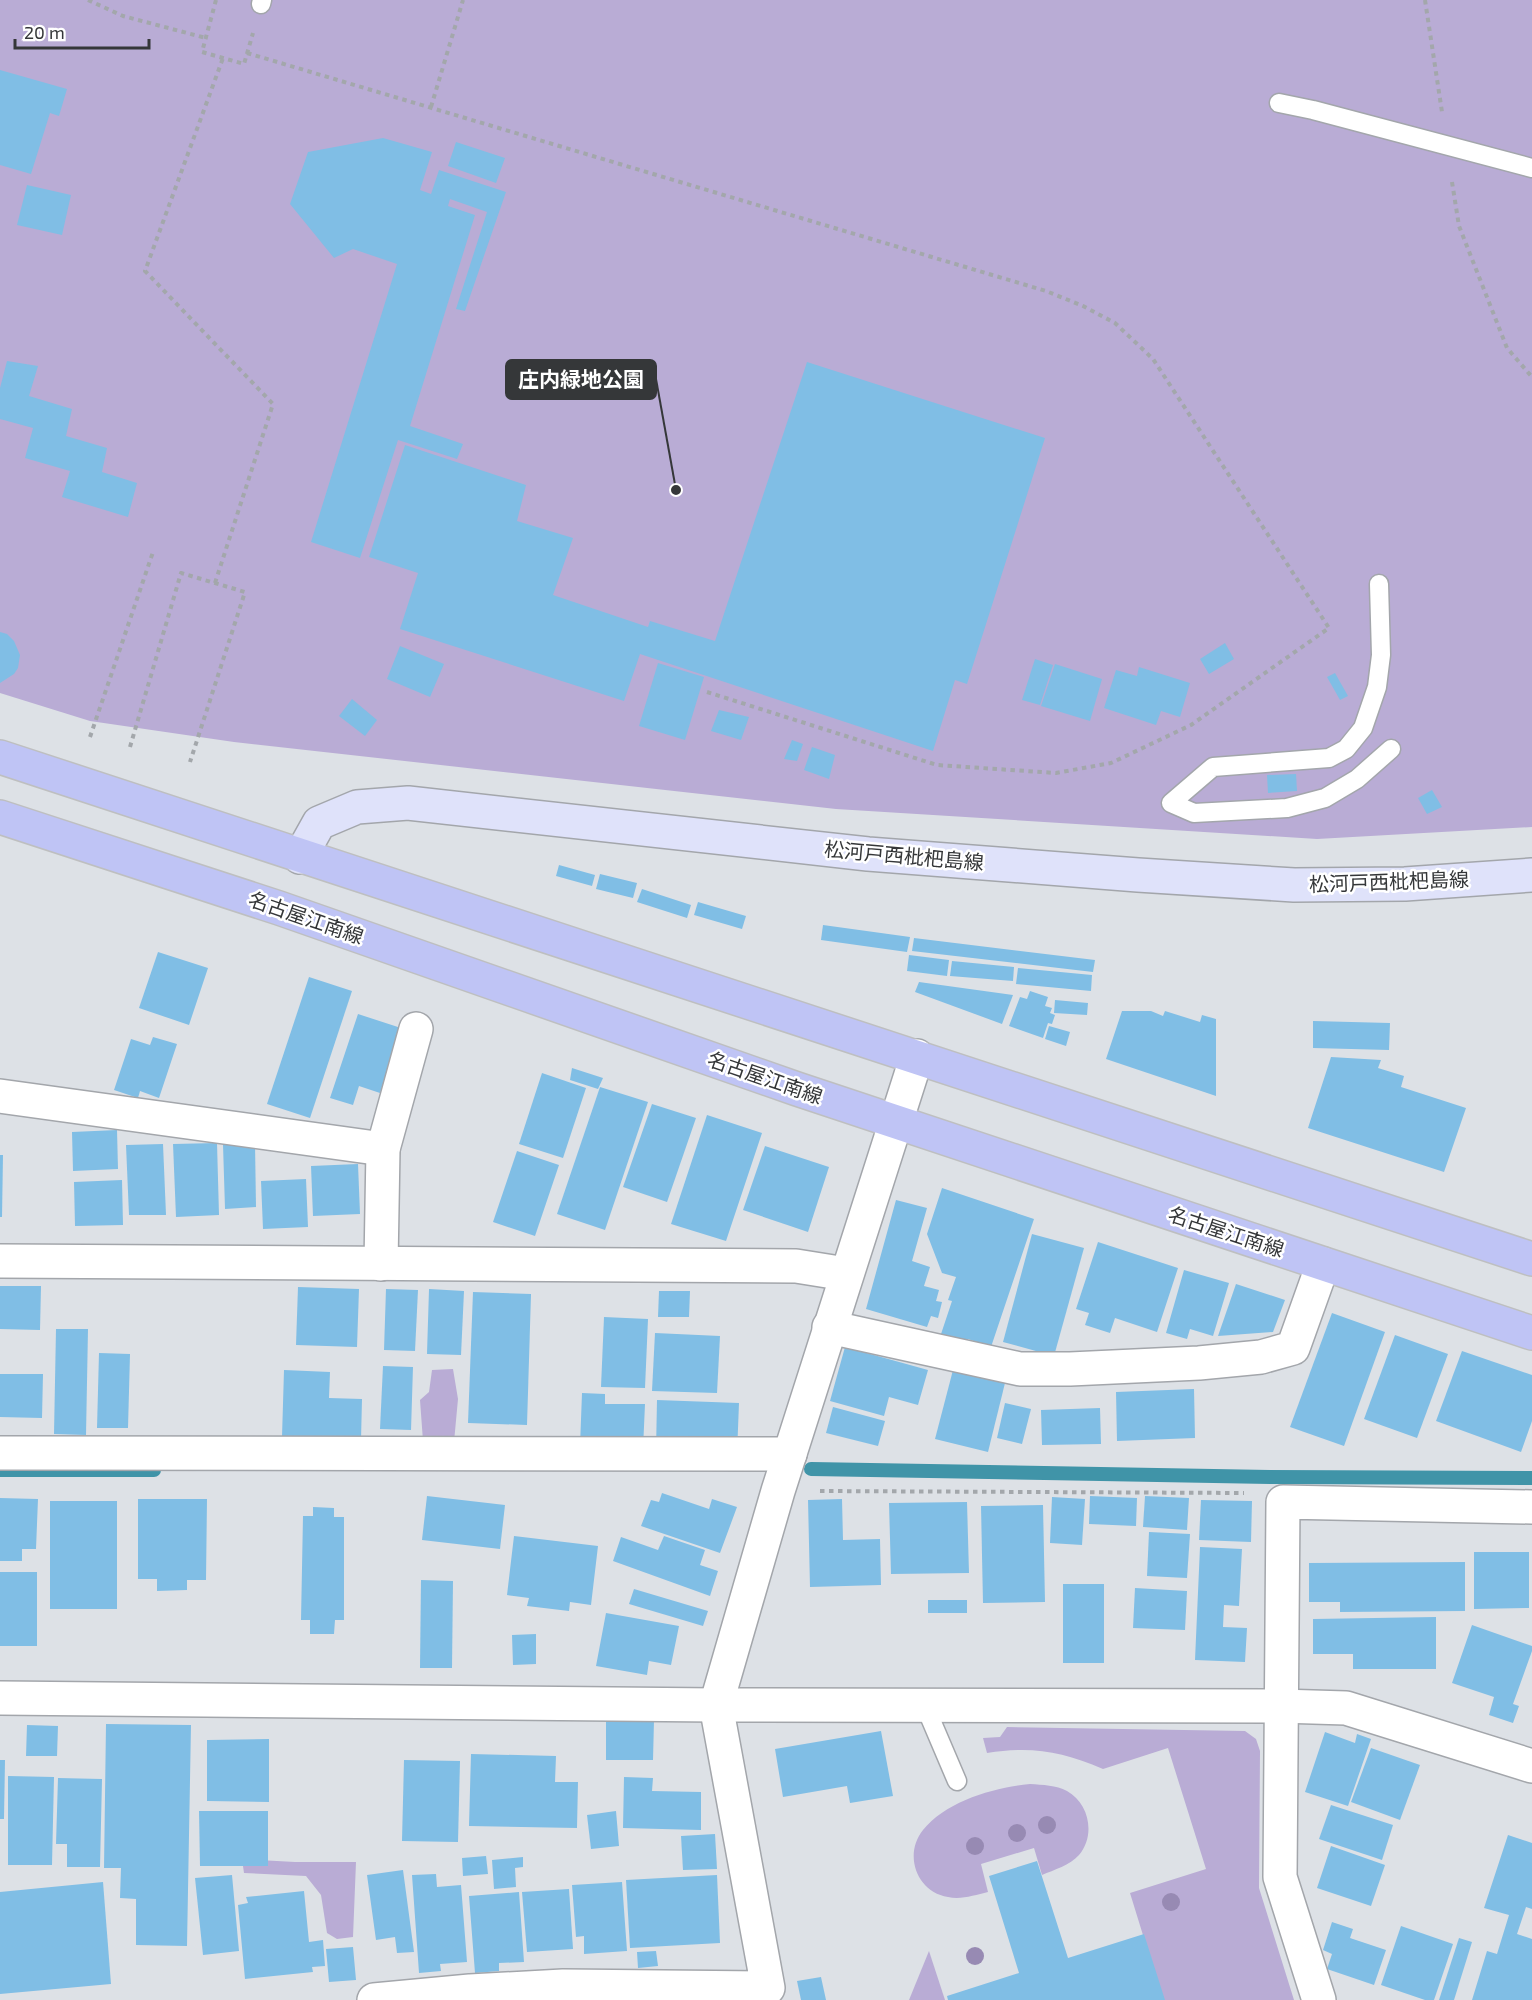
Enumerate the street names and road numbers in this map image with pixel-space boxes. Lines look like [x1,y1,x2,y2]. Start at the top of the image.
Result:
street label: 松河戸西枇杷島線 [823,836,985,874]
street label: 松河戸西枇杷島線 [1309,866,1469,896]
street label: 名古屋江南線 [246,886,367,948]
street label: 名古屋江南線 [705,1046,826,1108]
street label: 名古屋江南線 [1166,1201,1287,1261]

